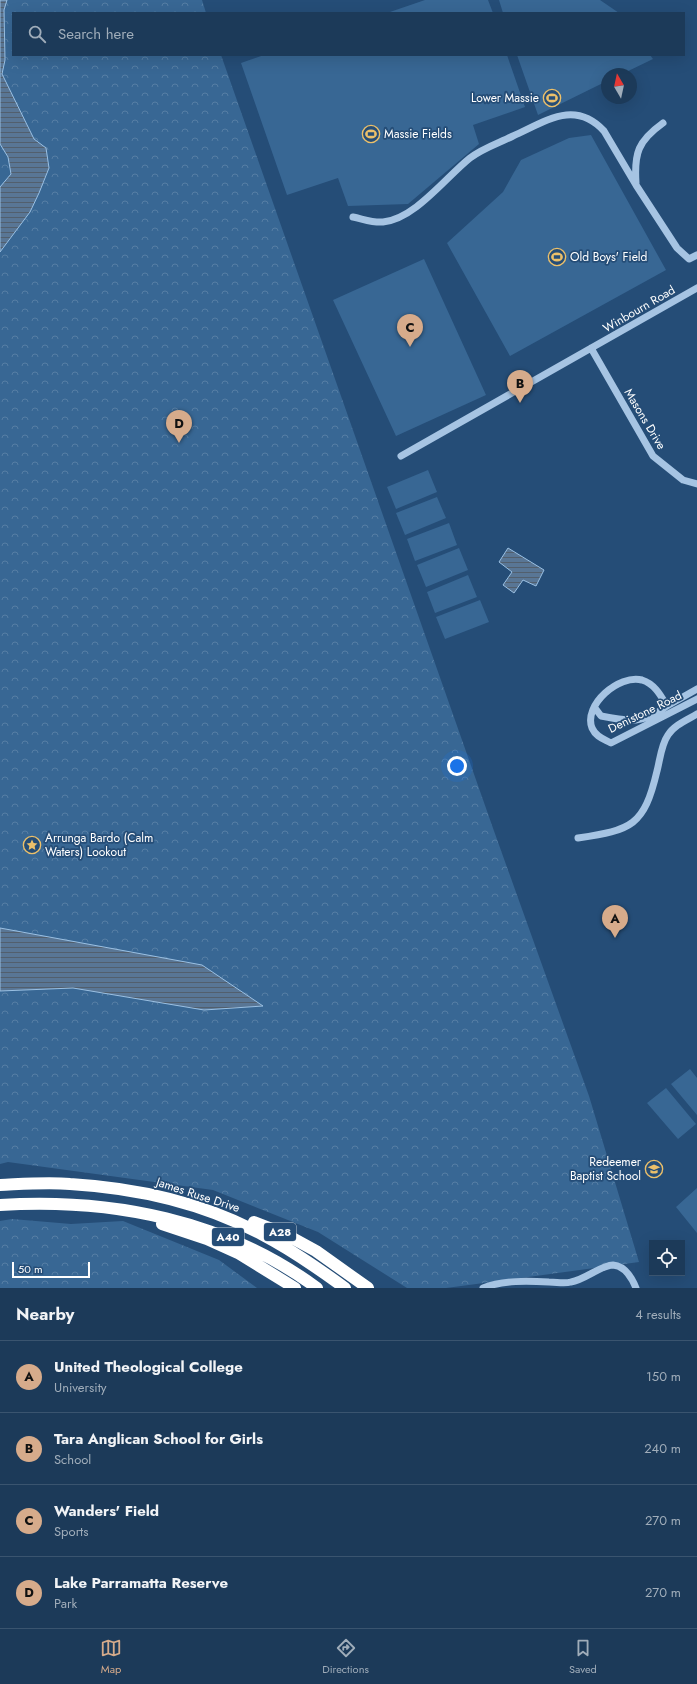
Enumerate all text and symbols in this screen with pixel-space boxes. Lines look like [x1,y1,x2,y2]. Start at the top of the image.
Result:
search box [12,12,685,56]
icon: search [26,23,48,45]
text: Search here [58,23,134,45]
north arrow [601,68,637,104]
sports icon: Lower Massie [542,88,562,108]
place label: Lower Massie [471,89,539,107]
sports icon: Massie Fields [361,124,381,144]
place label: Massie Fields [384,125,452,143]
sports icon: Old Boys' Field [547,247,567,267]
place label: Old Boys' Field [570,248,647,266]
street label: Winbourn Road [599,281,679,337]
pin: C [397,314,423,347]
pin: B [507,370,533,403]
street label: Masons Drive [620,385,670,453]
pin: D [166,410,192,443]
street label: Denistone Road [605,686,685,738]
your location [447,756,467,776]
place label: Arrunga Bardo (Calm Waters) Lookout [45,829,153,861]
place icon: Arrunga Bardo (Calm Waters) Lookout [22,835,42,855]
pin: A [602,905,628,938]
place label: Redeemer Baptist School [570,1153,642,1185]
school or university icon: Redeemer Baptist School [644,1159,664,1179]
street label: James Ruse Drive [152,1172,242,1217]
road number: A28 [264,1223,296,1241]
road number: A40 [212,1228,244,1246]
map controls [649,1240,685,1276]
button: locate [649,1240,685,1276]
scale bar [12,1260,90,1279]
text: 50 m [18,1261,43,1277]
text: Nearby [16,1302,74,1326]
text: 4 results [635,1305,681,1324]
text: United Theological College [54,1356,243,1378]
text: A [24,1367,34,1386]
text: 150 m [646,1367,681,1386]
text: University [54,1378,106,1397]
text: Tara Anglican School for Girls [54,1428,263,1450]
text: B [25,1439,33,1458]
text: 240 m [644,1439,681,1458]
text: School [54,1450,91,1469]
text: Wanders' Field [54,1500,159,1522]
text: C [24,1511,34,1530]
text: 270 m [645,1511,681,1530]
text: Sports [54,1522,88,1541]
text: Lake Parramatta Reserve [54,1572,228,1594]
text: D [24,1583,34,1602]
text: 270 m [645,1583,681,1602]
text: Park [54,1594,77,1613]
tab: Map [100,1637,122,1677]
tab: Directions [322,1637,369,1677]
tab: Saved [569,1637,597,1677]

